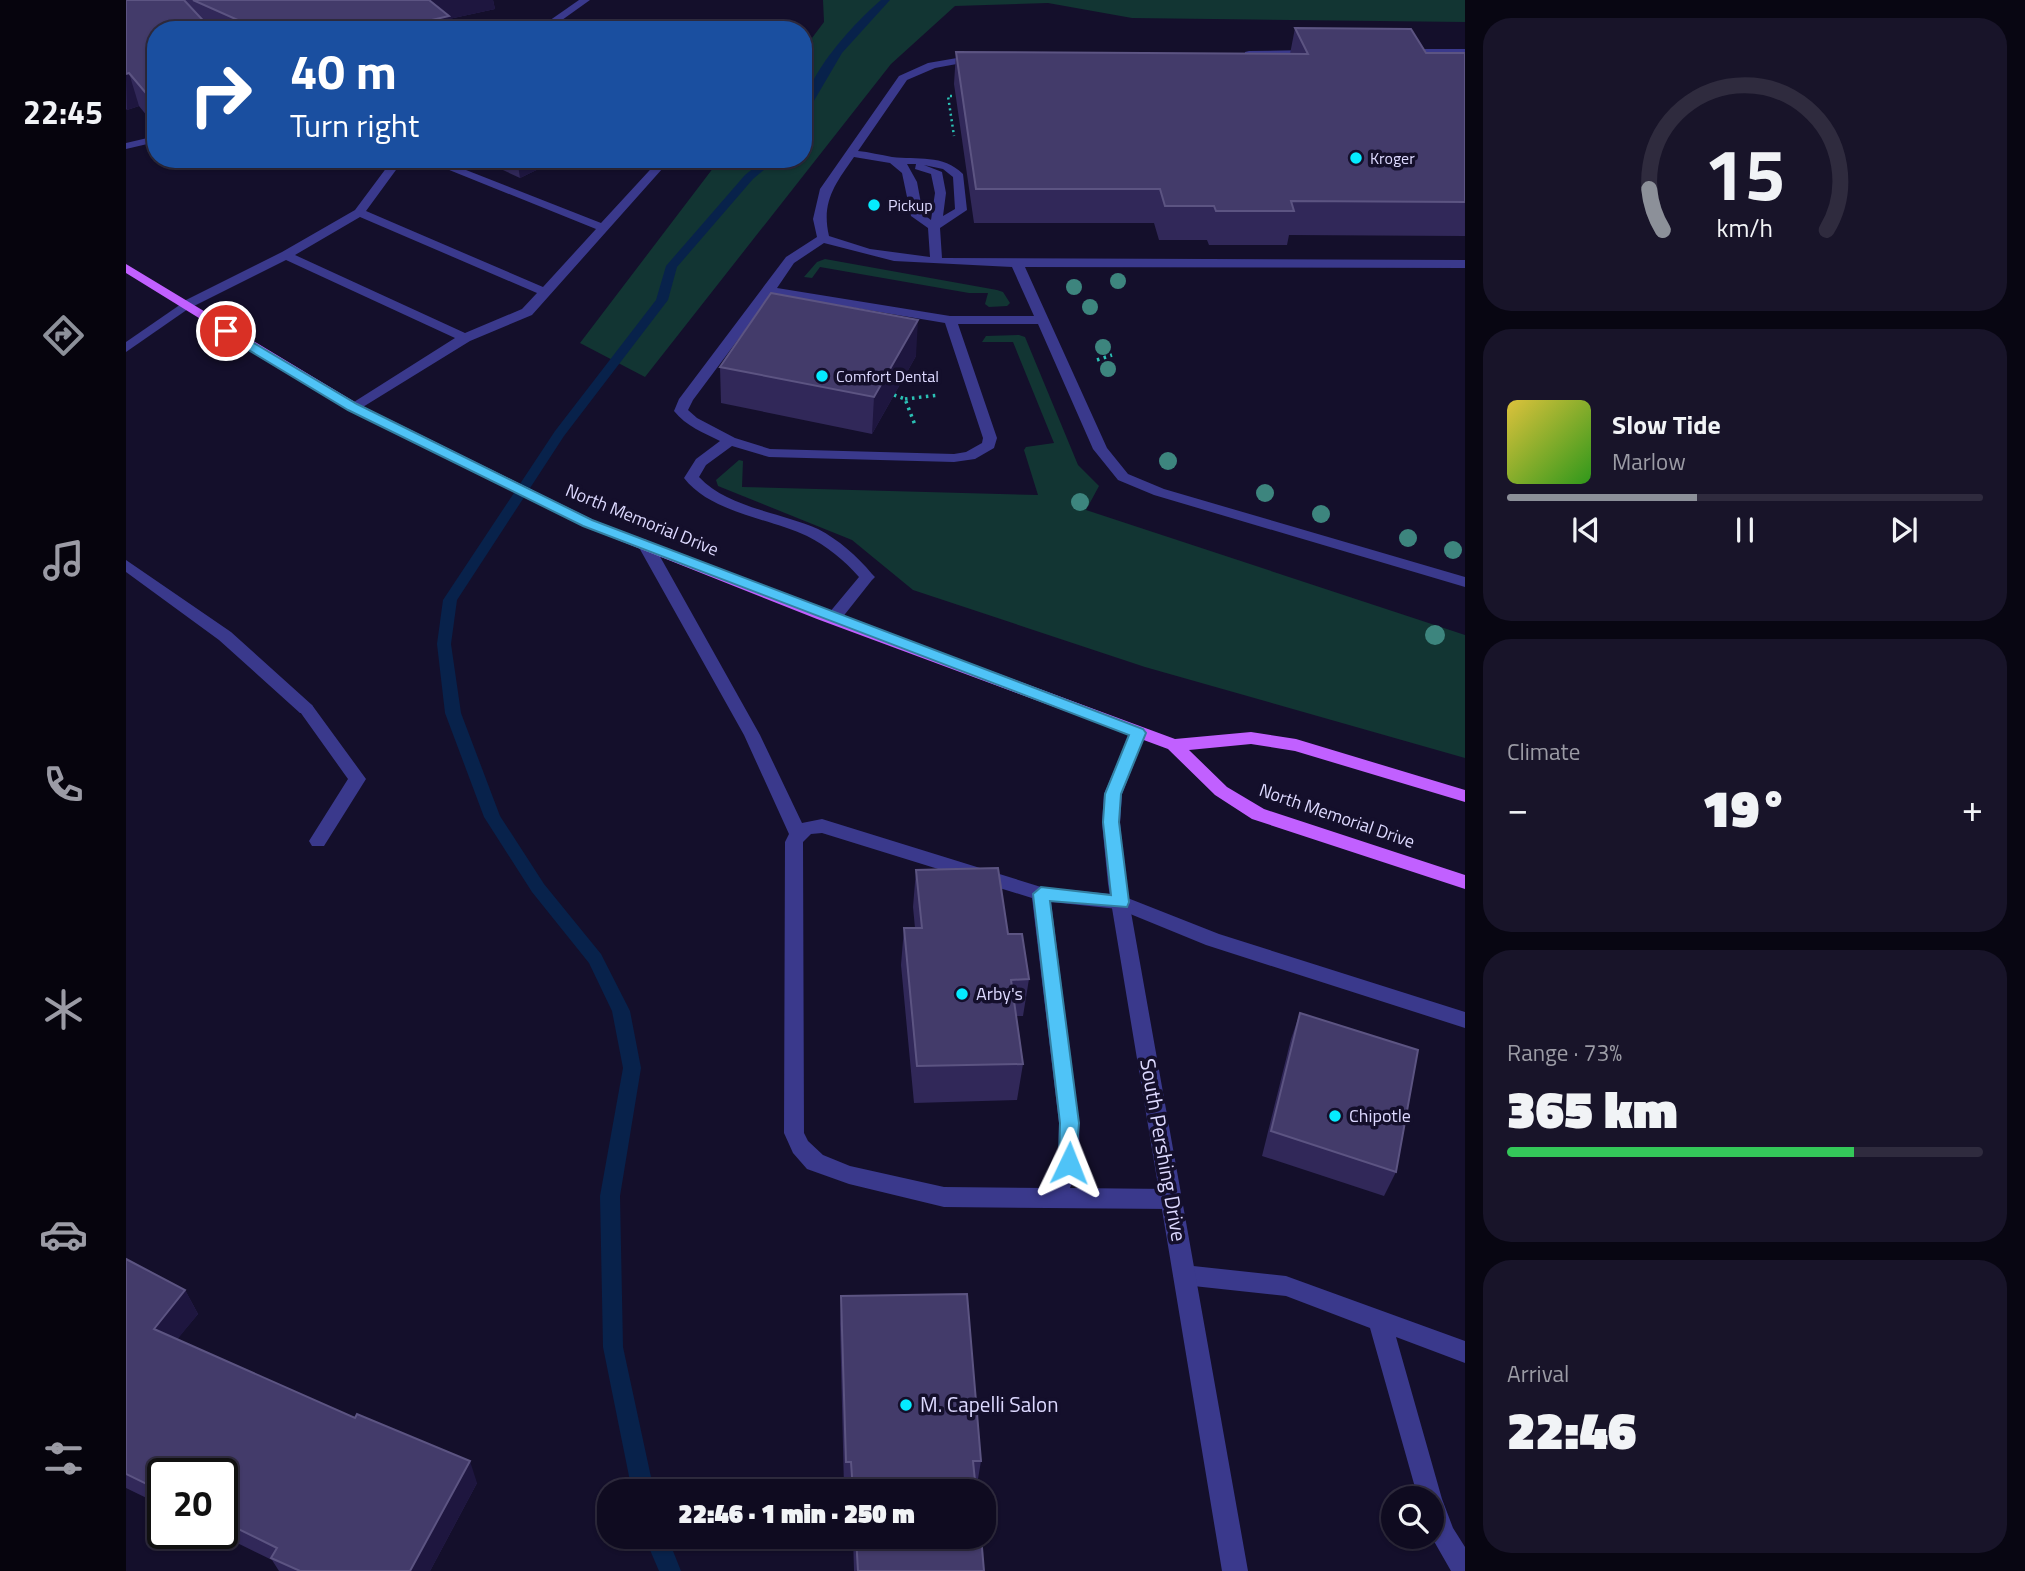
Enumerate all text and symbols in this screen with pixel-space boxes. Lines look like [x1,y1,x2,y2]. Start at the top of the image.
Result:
text: 40 m [290,33,397,108]
icon: right [175,49,266,140]
text: 22:45 [23,88,103,136]
text: Turn right [290,101,419,149]
text: 15 [1704,119,1786,229]
place label: Kroger [1370,146,1415,170]
marker: Kroger [1348,150,1364,166]
place label: Pickup [888,193,933,217]
marker: Pickup [866,197,882,213]
text: km/h [1717,209,1773,247]
pin [196,301,256,361]
icon: directions [39,311,88,360]
icon: arrive [207,312,245,350]
place label: Comfort Dental [836,364,939,388]
marker: Comfort Dental [814,368,830,384]
text: Slow Tide [1612,405,1721,444]
text: Marlow [1612,444,1686,479]
street label: North Memorial Drive [562,476,723,563]
icon: previous [1567,511,1605,549]
icon: pause [1726,511,1764,549]
icon: next [1885,511,1923,549]
icon: music [39,536,88,585]
text: Climate [1507,734,1580,769]
icon: phone [39,760,88,809]
text: 19° [1702,768,1788,847]
street label: North Memorial Drive [1256,776,1419,855]
text: − [1507,779,1528,837]
text: + [1962,779,1983,837]
place label: Arby's [976,980,1023,1007]
icon: climate [39,985,88,1034]
marker: Arby's [954,986,970,1002]
text: Range · 73% [1507,1035,1622,1070]
street label: South Pershing Drive [1132,1056,1196,1244]
text: 365 km [1507,1069,1678,1148]
place label: Chipotle [1349,1102,1411,1129]
marker: Chipotle [1327,1108,1343,1124]
position arrow [1032,1126,1106,1200]
icon: car [39,1210,88,1259]
text: Arrival [1507,1356,1569,1391]
place label: M. Capelli Salon [920,1388,1058,1420]
text: 22:46 [1507,1390,1636,1469]
marker: M. Capelli Salon [898,1397,914,1413]
icon: filters [39,1434,88,1483]
speed limit sign: 20 [147,1458,238,1549]
map controls [1381,1486,1444,1549]
button: search [1381,1486,1444,1549]
text: 22:46 · 1 min · 250 m [678,1494,915,1533]

